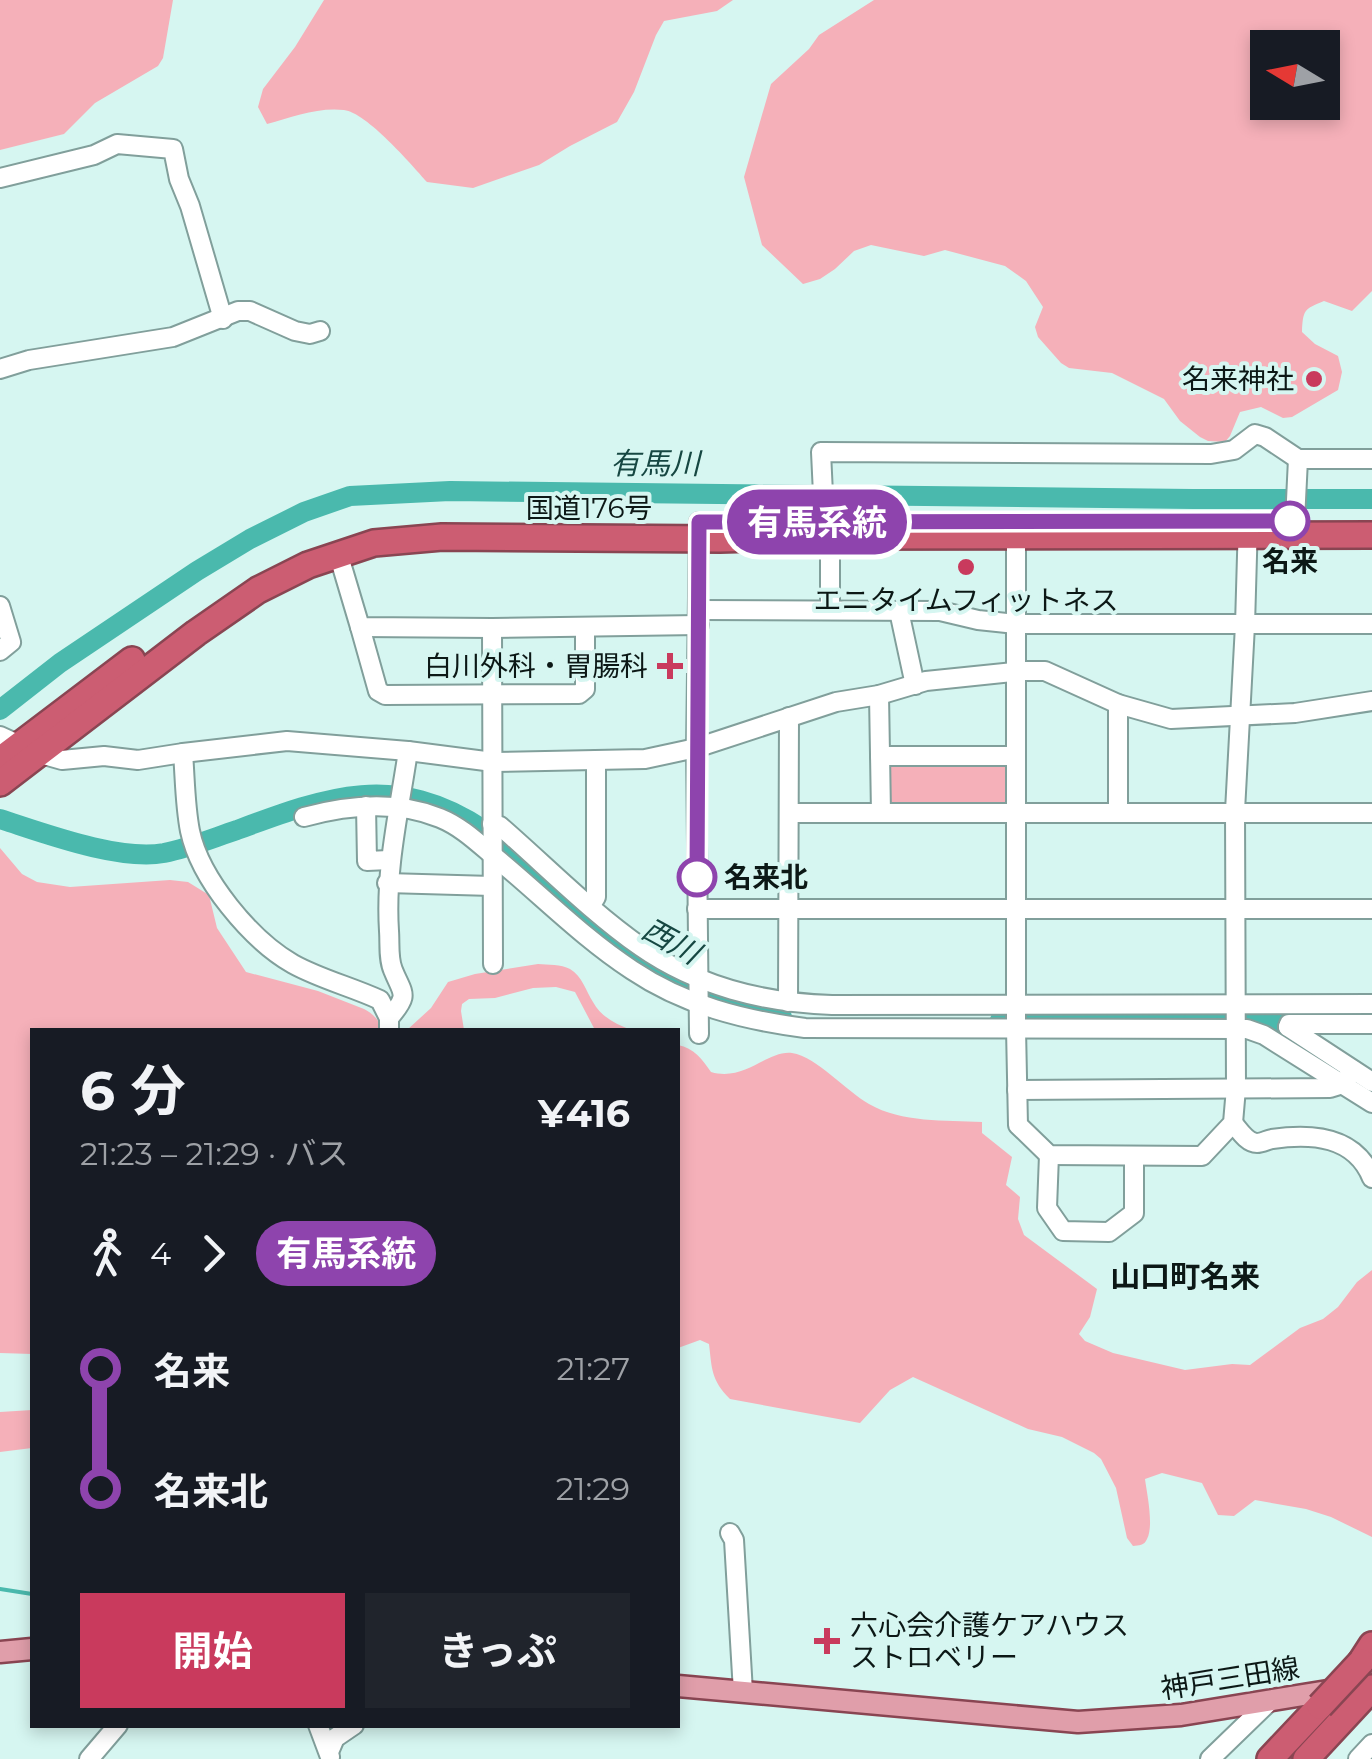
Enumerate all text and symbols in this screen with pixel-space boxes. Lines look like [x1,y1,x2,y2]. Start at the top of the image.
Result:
north arrow [1250,30,1340,120]
map controls [1250,30,1340,120]
place label: 名来神社 [1182,362,1294,396]
marker: 名来神社 [1303,368,1325,390]
water label: 有馬川 [610,445,703,482]
line badge: 有馬系統 [747,490,887,554]
street label: 国道176号 [525,491,653,525]
text: 有馬系統 [747,501,887,544]
marker: 名来 [1271,502,1309,540]
place label: 名来 [1262,544,1318,578]
marker: エニタイムフィットネス [955,556,977,578]
place label: エニタイムフィットネス [813,583,1119,617]
place label: 白川外科・胃腸科 [424,649,648,683]
marker: 白川外科・胃腸科 [657,653,683,679]
marker: 名来北 [678,858,716,896]
place label: 名来北 [724,860,808,894]
water label: 西川 [636,910,709,973]
text: 6 分 [80,1057,186,1124]
text: ¥416 [538,1090,630,1137]
text: 21:23 – 21:29 · バス [80,1134,349,1173]
icon: walk [80,1226,135,1281]
icon: forward [186,1226,241,1281]
text: 有馬系統 [276,1232,416,1275]
text: 4 [150,1234,171,1273]
district label: 山口町名来 [1110,1258,1260,1295]
text: 名来 [154,1348,230,1395]
text: 21:27 [557,1349,630,1388]
text: 名来北 [154,1468,268,1515]
text: 21:29 [556,1469,630,1508]
button: 開始 [80,1593,345,1708]
button: きっぷ [365,1593,630,1708]
place label: 六心会介護ケアハウス ストロベリー [850,1608,1129,1674]
marker: 六心会介護ケアハウス ストロベリー [814,1628,840,1654]
street label: 神戸三田線 [1158,1650,1302,1706]

